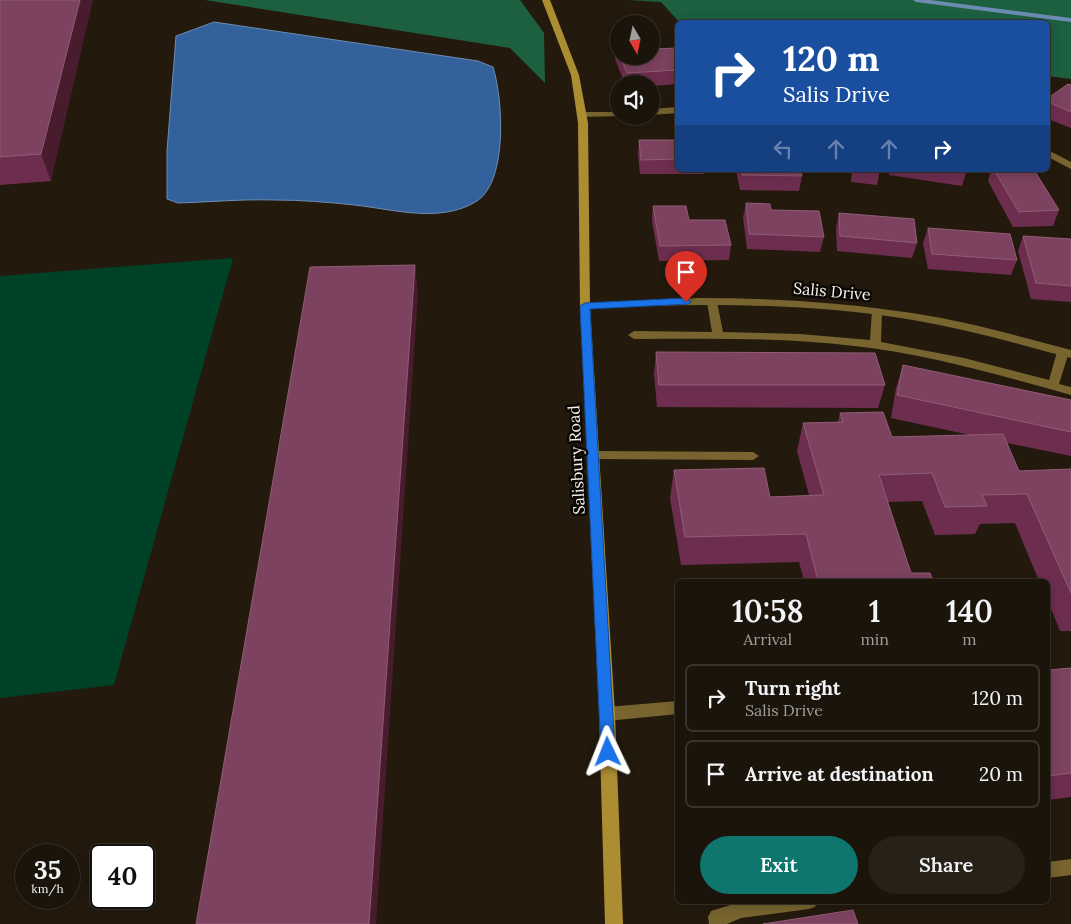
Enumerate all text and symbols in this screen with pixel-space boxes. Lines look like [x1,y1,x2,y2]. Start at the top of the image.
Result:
north arrow [610,15,660,65]
map controls [610,15,660,125]
text: 120 m [783,36,880,81]
icon: right [700,40,765,105]
button: sound [610,75,660,125]
text: Salis Drive [783,80,890,108]
icon: left [769,135,797,163]
icon: ahead [822,135,850,163]
icon: ahead [875,135,903,163]
icon: right [928,135,956,163]
pin [665,251,707,302]
icon: arrive [672,258,700,286]
street label: Salis Drive [792,278,872,304]
street label: Salisbury Road [563,404,589,515]
text: 10:58 [732,592,804,630]
text: 1 [869,592,881,630]
text: 140 [946,592,993,630]
text: Arrival [743,629,792,649]
text: min [860,629,889,649]
text: m [962,629,977,649]
text: Turn right [745,676,841,700]
icon: right [702,684,730,712]
text: 120 m [972,686,1023,710]
text: Salis Drive [745,700,823,720]
position arrow [581,725,633,777]
icon: arrive [702,760,730,788]
text: Arrive at destination [745,762,934,786]
text: 20 m [979,762,1023,786]
button: Exit [700,836,858,894]
button: Share [868,836,1025,894]
speed limit sign: 40 [90,844,155,909]
text: 35 [34,854,61,886]
text: km/h [31,881,64,896]

